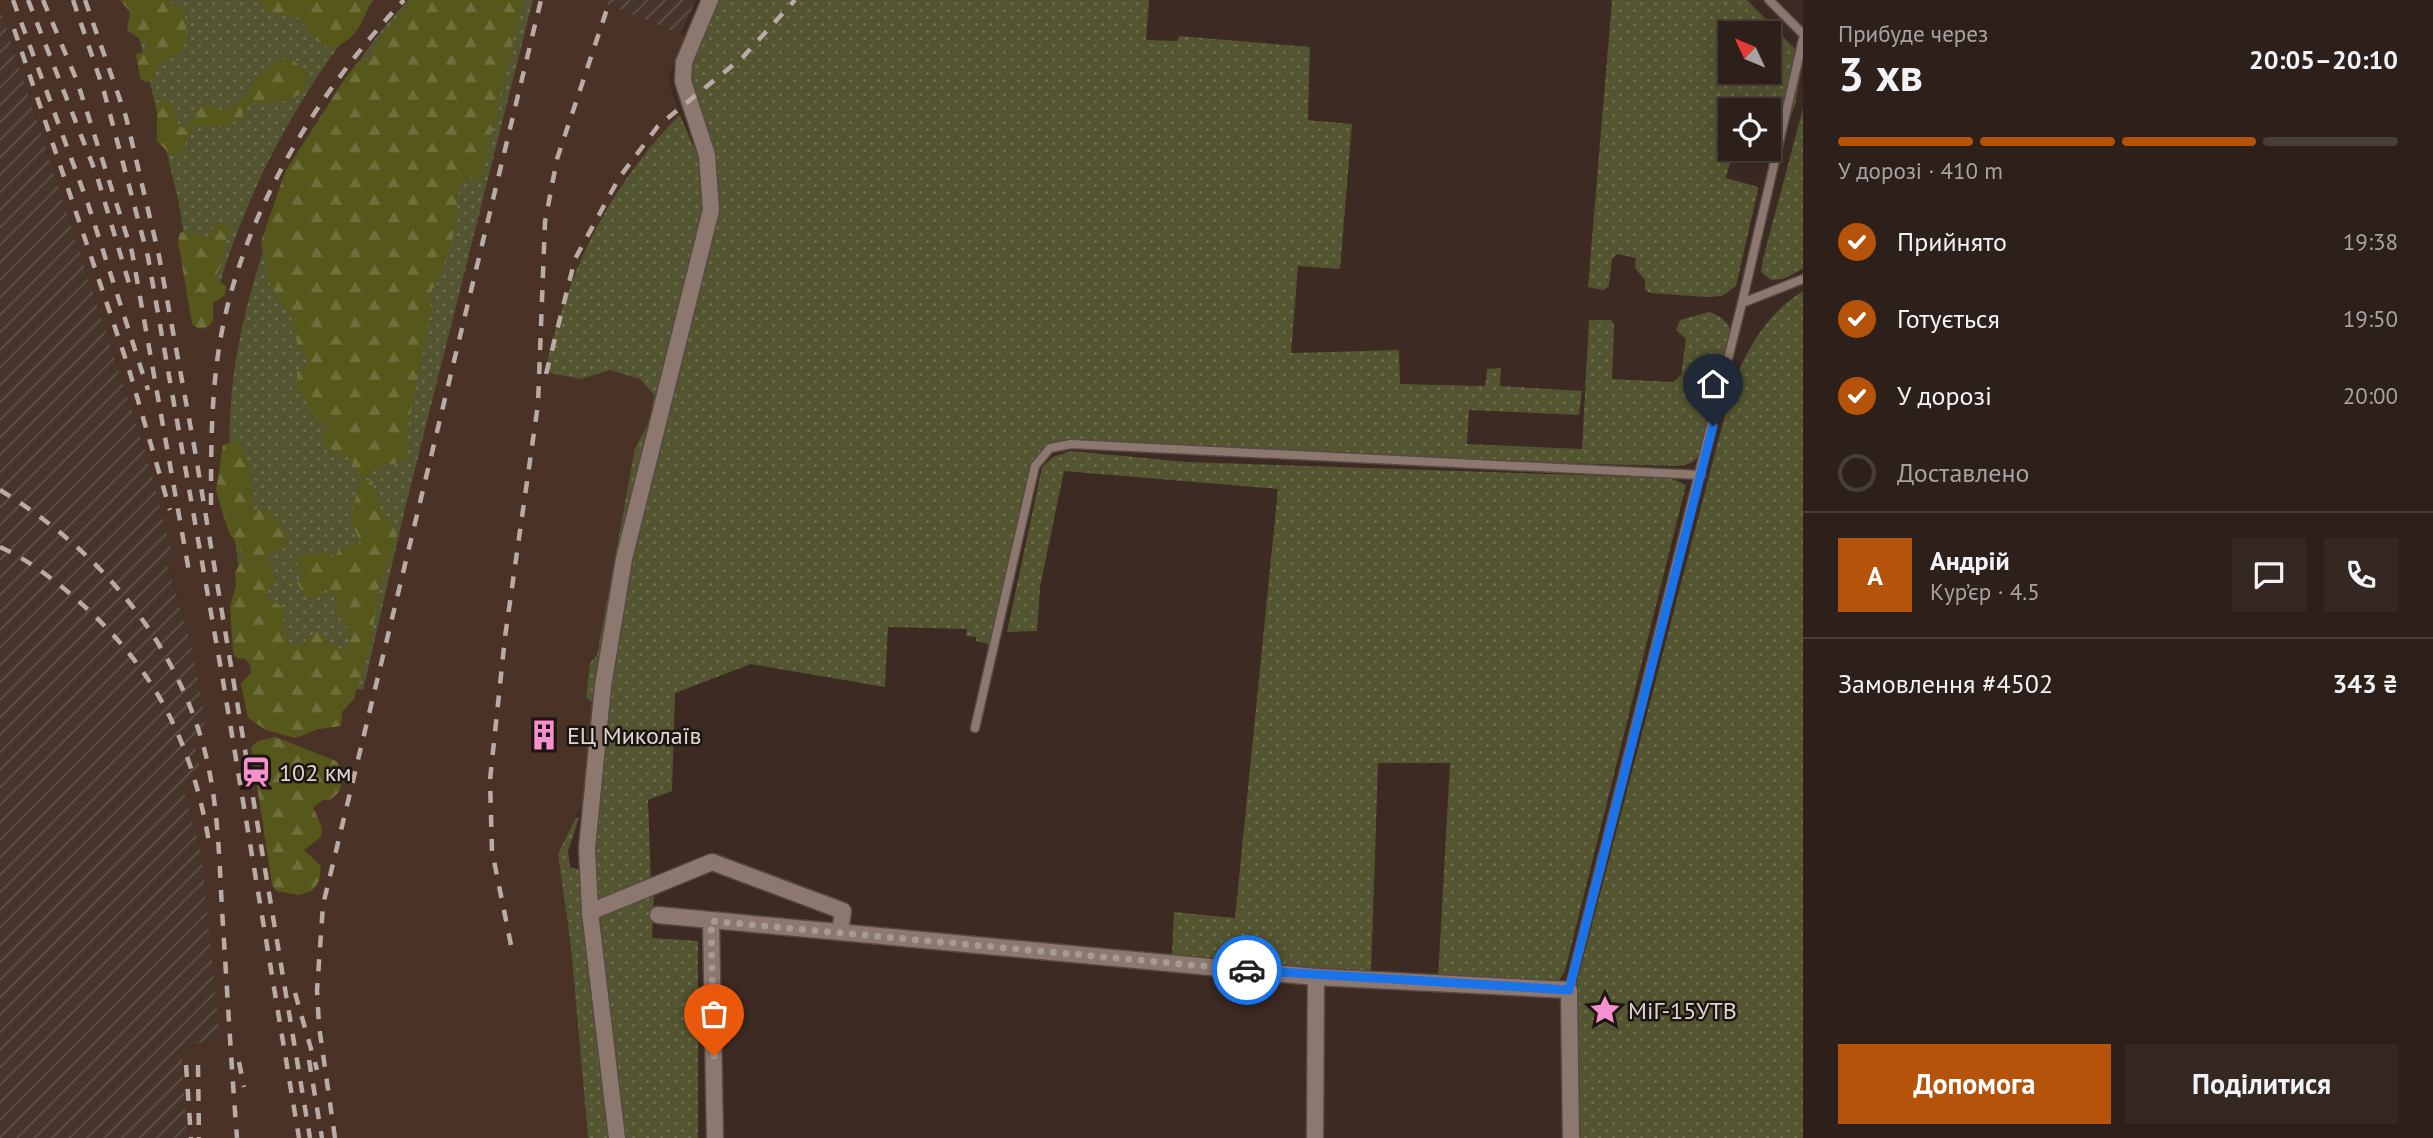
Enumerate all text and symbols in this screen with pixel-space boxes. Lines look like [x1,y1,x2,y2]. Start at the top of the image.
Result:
text: Прибуде через [1838,19,1988,48]
north arrow [1718,21,1782,84]
map controls [1718,21,1781,161]
text: 20:05–20:10 [2249,43,2398,76]
text: 3 хв [1838,44,1923,104]
button: locate [1718,98,1781,161]
text: У дорозі · 410 m [1838,156,2003,185]
icon: check [1838,223,1876,261]
text: Прийнято [1897,225,2007,258]
text: 19:38 [2343,227,2398,256]
icon: check [1838,300,1876,338]
text: Готується [1897,302,2000,335]
text: 19:50 [2343,304,2398,333]
pin [1683,354,1743,426]
icon: home [1694,365,1732,403]
icon: check [1838,377,1876,415]
text: У дорозі [1897,379,1992,412]
text: 20:00 [2343,381,2398,410]
text: Доставлено [1897,456,2030,489]
button: chat [2232,538,2306,612]
button: phone [2324,538,2398,612]
text: Андрій [1930,544,2010,577]
text: А [1867,559,1883,592]
text: Кур’єр · 4.5 [1930,577,2040,606]
text: Замовлення #4502 [1838,667,2053,700]
text: 343 ₴ [2332,667,2398,700]
building icon: ЕЦ Миколаїв [527,718,561,752]
place label: ЕЦ Миколаїв [567,720,701,751]
station icon: 102 км [239,755,273,789]
place label: 102 км [279,757,352,788]
courier [1212,935,1282,1005]
icon: car [1228,951,1266,989]
pin [684,984,744,1056]
place icon: МіГ-15УТВ [1588,993,1622,1027]
icon: bag [695,995,733,1033]
place label: МіГ-15УТВ [1628,995,1737,1026]
button: Допомога [1838,1044,2111,1124]
button: Поділитися [2125,1044,2398,1124]

